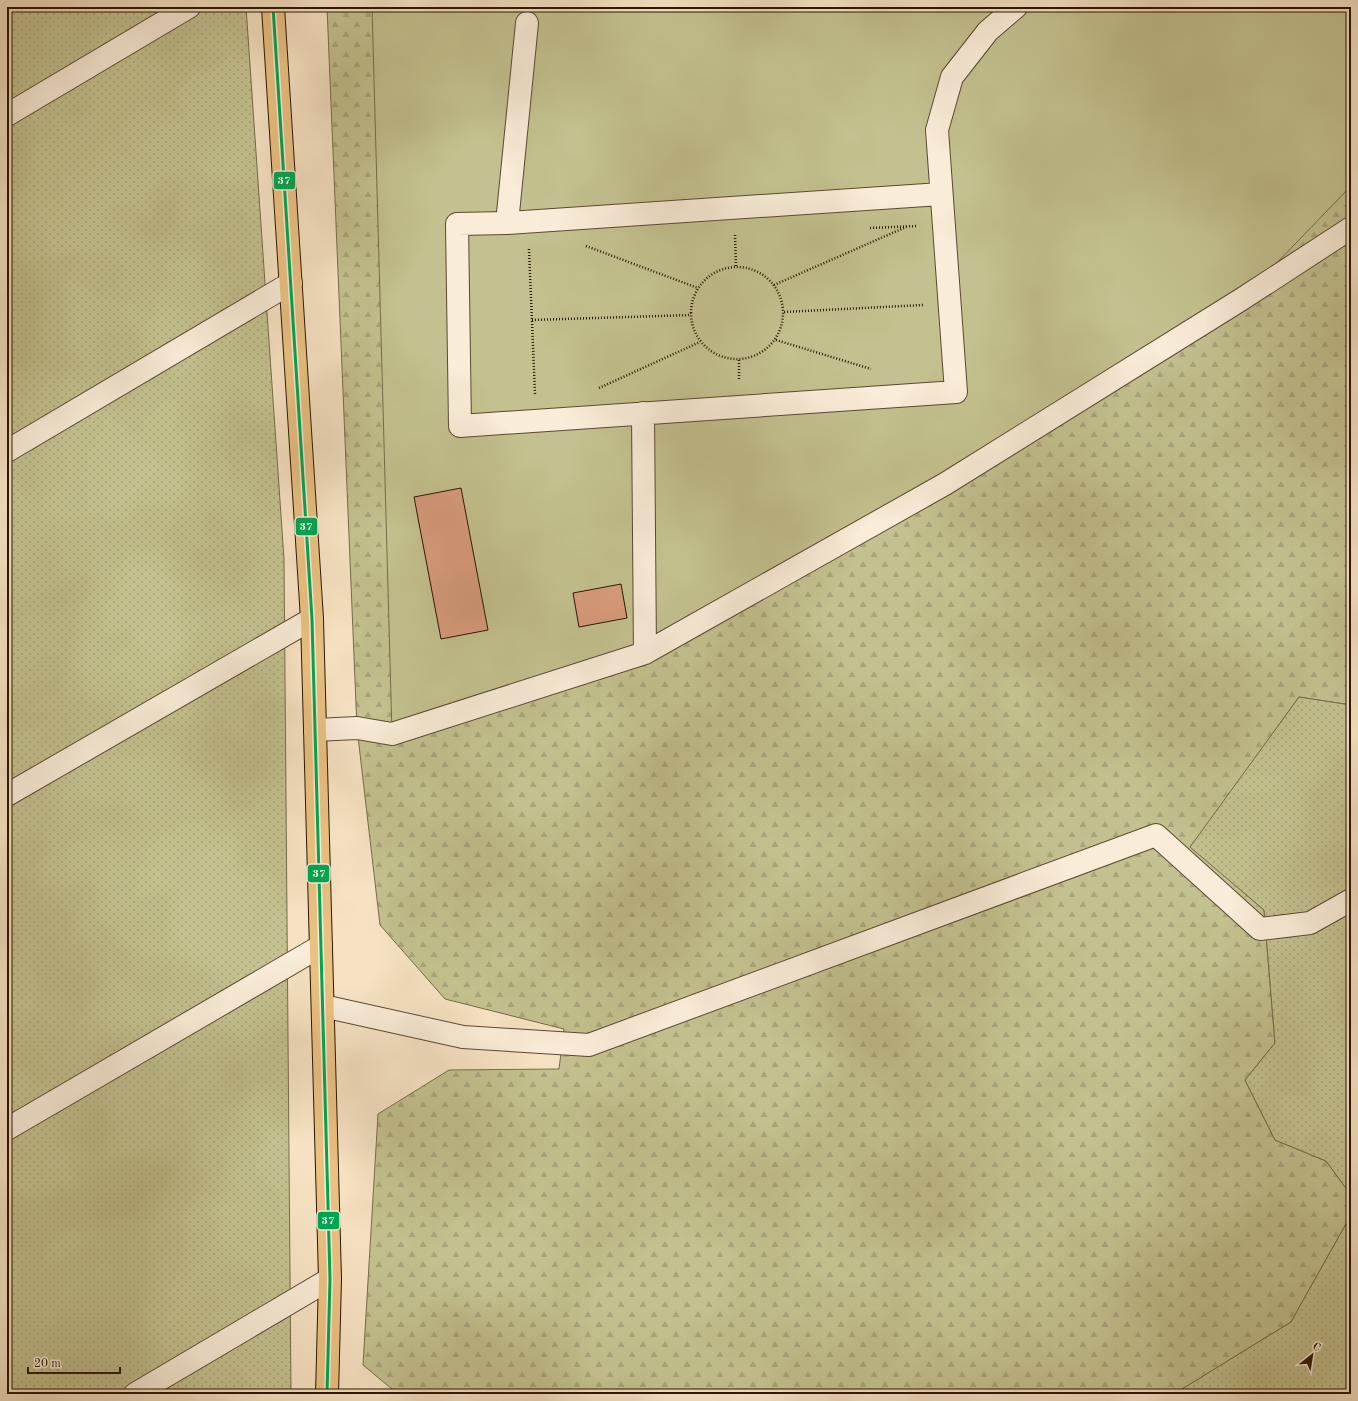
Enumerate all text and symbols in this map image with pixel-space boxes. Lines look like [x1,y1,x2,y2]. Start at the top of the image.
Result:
line badge: 37 [273,171,296,190]
text: 37 [278,176,290,187]
line badge: 37 [295,517,318,536]
text: 37 [300,522,312,533]
line badge: 37 [307,864,330,883]
text: 37 [313,869,325,880]
line badge: 37 [317,1211,340,1230]
text: 37 [322,1216,334,1227]
north arrow [1292,1335,1332,1375]
text: С [1310,1341,1322,1354]
scale bar [28,1349,120,1375]
text: 20 m [34,1358,61,1370]

